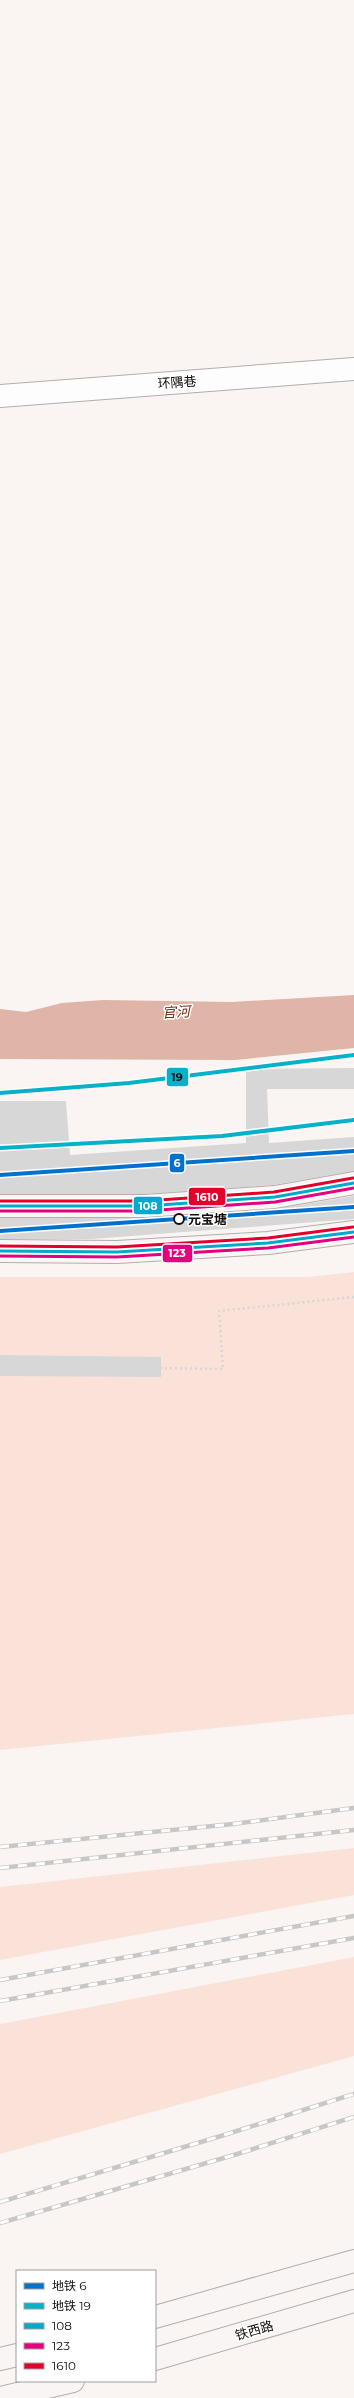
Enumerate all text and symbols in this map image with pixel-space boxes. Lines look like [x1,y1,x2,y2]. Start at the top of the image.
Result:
street label: 环隅巷 [157,373,197,391]
water label: 官河 [162,1002,193,1022]
line badge: 19 [166,1067,189,1087]
text: 19 [171,1070,183,1084]
line badge: 6 [169,1153,185,1173]
text: 6 [173,1156,181,1170]
line badge: 1610 [188,1187,226,1206]
text: 1610 [195,1190,219,1204]
line badge: 108 [133,1196,163,1215]
text: 108 [138,1199,158,1213]
place label: 元宝塘 [188,1211,227,1227]
marker: 元宝塘 [173,1213,185,1225]
line badge: 123 [162,1244,193,1263]
text: 123 [168,1246,186,1260]
legend [16,2270,156,2382]
text: 地铁 6 [52,2278,86,2293]
text: 地铁 19 [52,2298,91,2313]
street label: 铁西路 [233,2317,275,2343]
text: 108 [52,2318,72,2333]
text: 123 [52,2338,70,2353]
text: 1610 [52,2358,76,2373]

